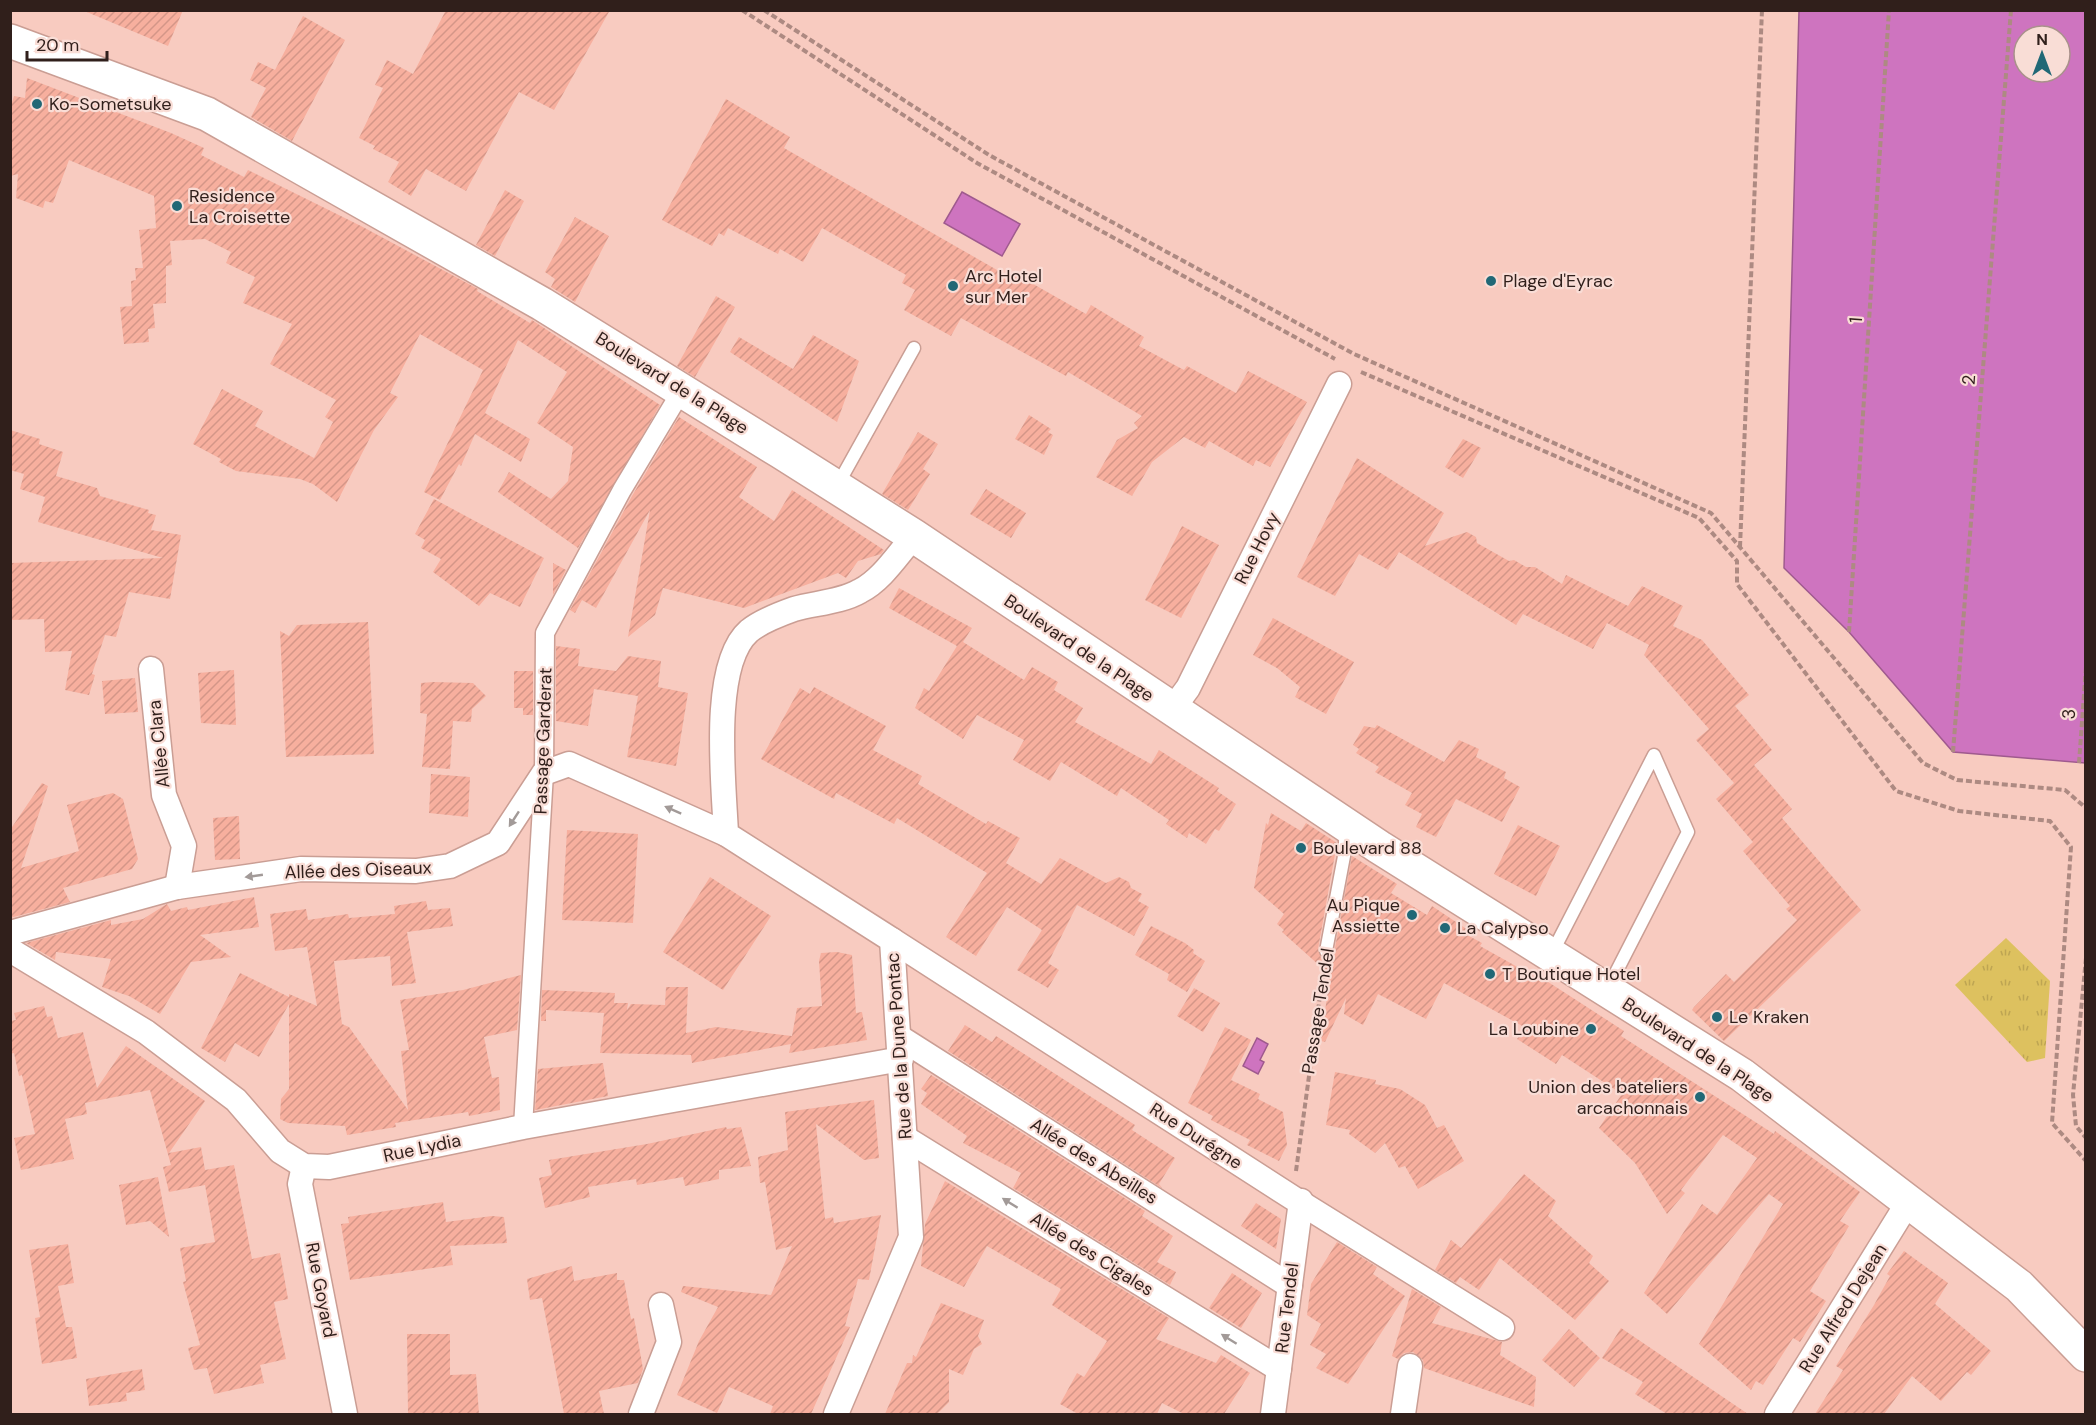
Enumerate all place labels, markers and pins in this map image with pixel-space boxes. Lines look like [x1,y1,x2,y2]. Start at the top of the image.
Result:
place label: Ko-Sometsuke [49,92,171,116]
marker: Ko-Sometsuke [30,97,44,111]
place label: Residence La Croisette [189,184,290,229]
marker: Residence La Croisette [170,199,184,213]
place label: Arc Hotel sur Mer [965,264,1042,309]
place label: Plage d'Eyrac [1503,269,1613,293]
marker: Plage d'Eyrac [1484,274,1498,288]
marker: Arc Hotel sur Mer [946,279,960,293]
place label: Boulevard 88 [1313,836,1422,860]
marker: Boulevard 88 [1294,841,1308,855]
place label: Au Pique Assiette [1327,893,1400,938]
marker: Au Pique Assiette [1405,908,1419,922]
place label: La Calypso [1457,916,1549,940]
marker: La Calypso [1438,921,1452,935]
place label: T Boutique Hotel [1502,962,1640,986]
marker: T Boutique Hotel [1483,967,1497,981]
place label: Le Kraken [1729,1005,1809,1029]
marker: Le Kraken [1710,1010,1724,1024]
place label: La Loubine [1489,1017,1579,1041]
marker: La Loubine [1584,1022,1598,1036]
place label: Union des bateliers arcachonnais [1528,1075,1688,1120]
marker: Union des bateliers arcachonnais [1693,1090,1707,1104]

